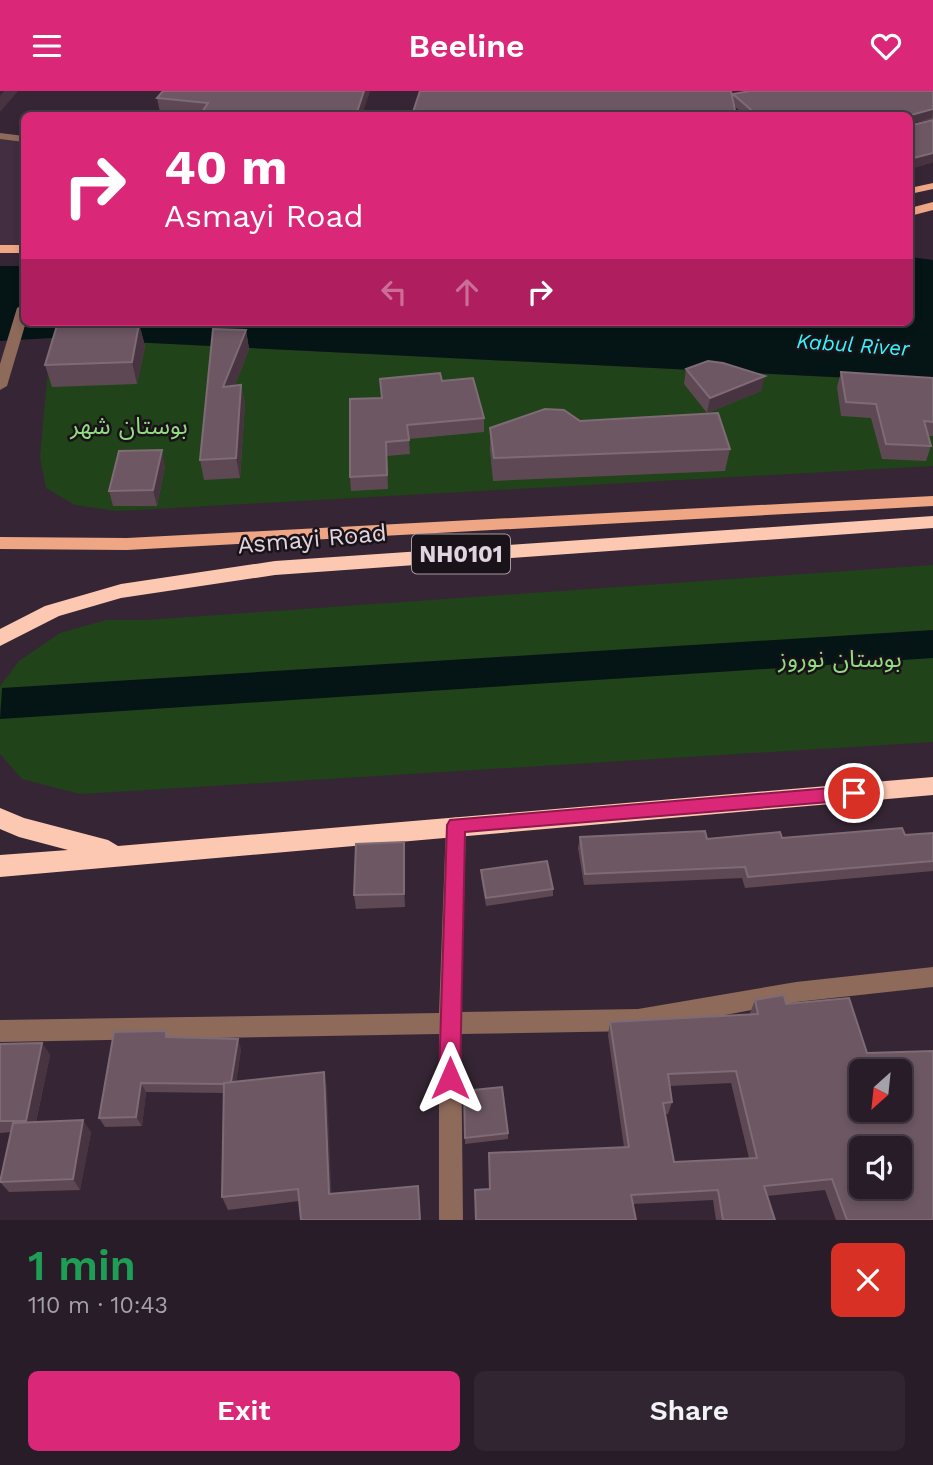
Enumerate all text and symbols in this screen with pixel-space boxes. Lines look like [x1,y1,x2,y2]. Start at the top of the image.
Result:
icon: menu [28,27,66,65]
text: Beeline [408,27,525,65]
icon: heart [867,27,905,65]
text: 40 m [164,138,287,196]
icon: right [49,140,140,231]
text: Asmayi Road [164,197,364,235]
icon: left [375,273,413,311]
icon: ahead [448,273,486,311]
icon: right [521,273,559,311]
water label: Kabul River [796,328,911,361]
park label: بوستان شهر [69,412,188,440]
street label: Asmayi Road [236,519,388,559]
road number: NH0101 [412,535,510,573]
park label: بوستان نوروز [777,645,902,673]
pin [824,763,884,823]
icon: arrive [835,774,873,812]
position arrow [413,1041,487,1115]
north arrow [849,1059,912,1122]
map controls [849,1059,912,1199]
button: sound [849,1136,912,1199]
text: 1 min [28,1241,136,1290]
button: close [831,1243,905,1317]
text: 110 m · 10:43 [28,1292,168,1319]
button: Exit [28,1371,460,1451]
button: Share [474,1371,905,1451]

